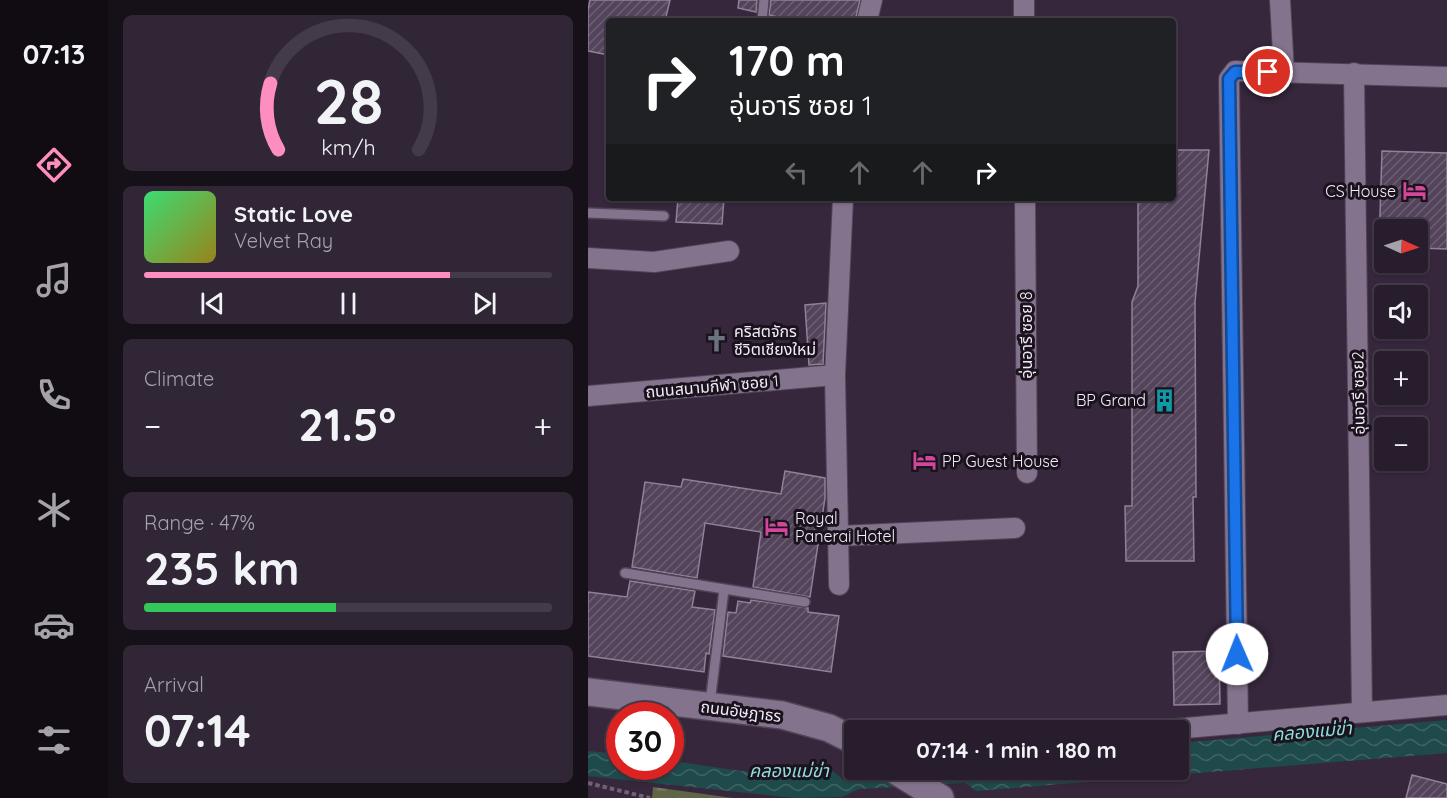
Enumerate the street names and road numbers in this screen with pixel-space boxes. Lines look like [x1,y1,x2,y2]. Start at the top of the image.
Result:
street label: อุ่นอารี ซอย 8 [1016,291,1036,379]
street label: อุ่นอารี ซอย2 [1347,351,1369,435]
street label: ถนนสนามกีฬา ซอย 1 [645,370,779,402]
street label: ถนนอัษฎาธร [699,696,783,726]

